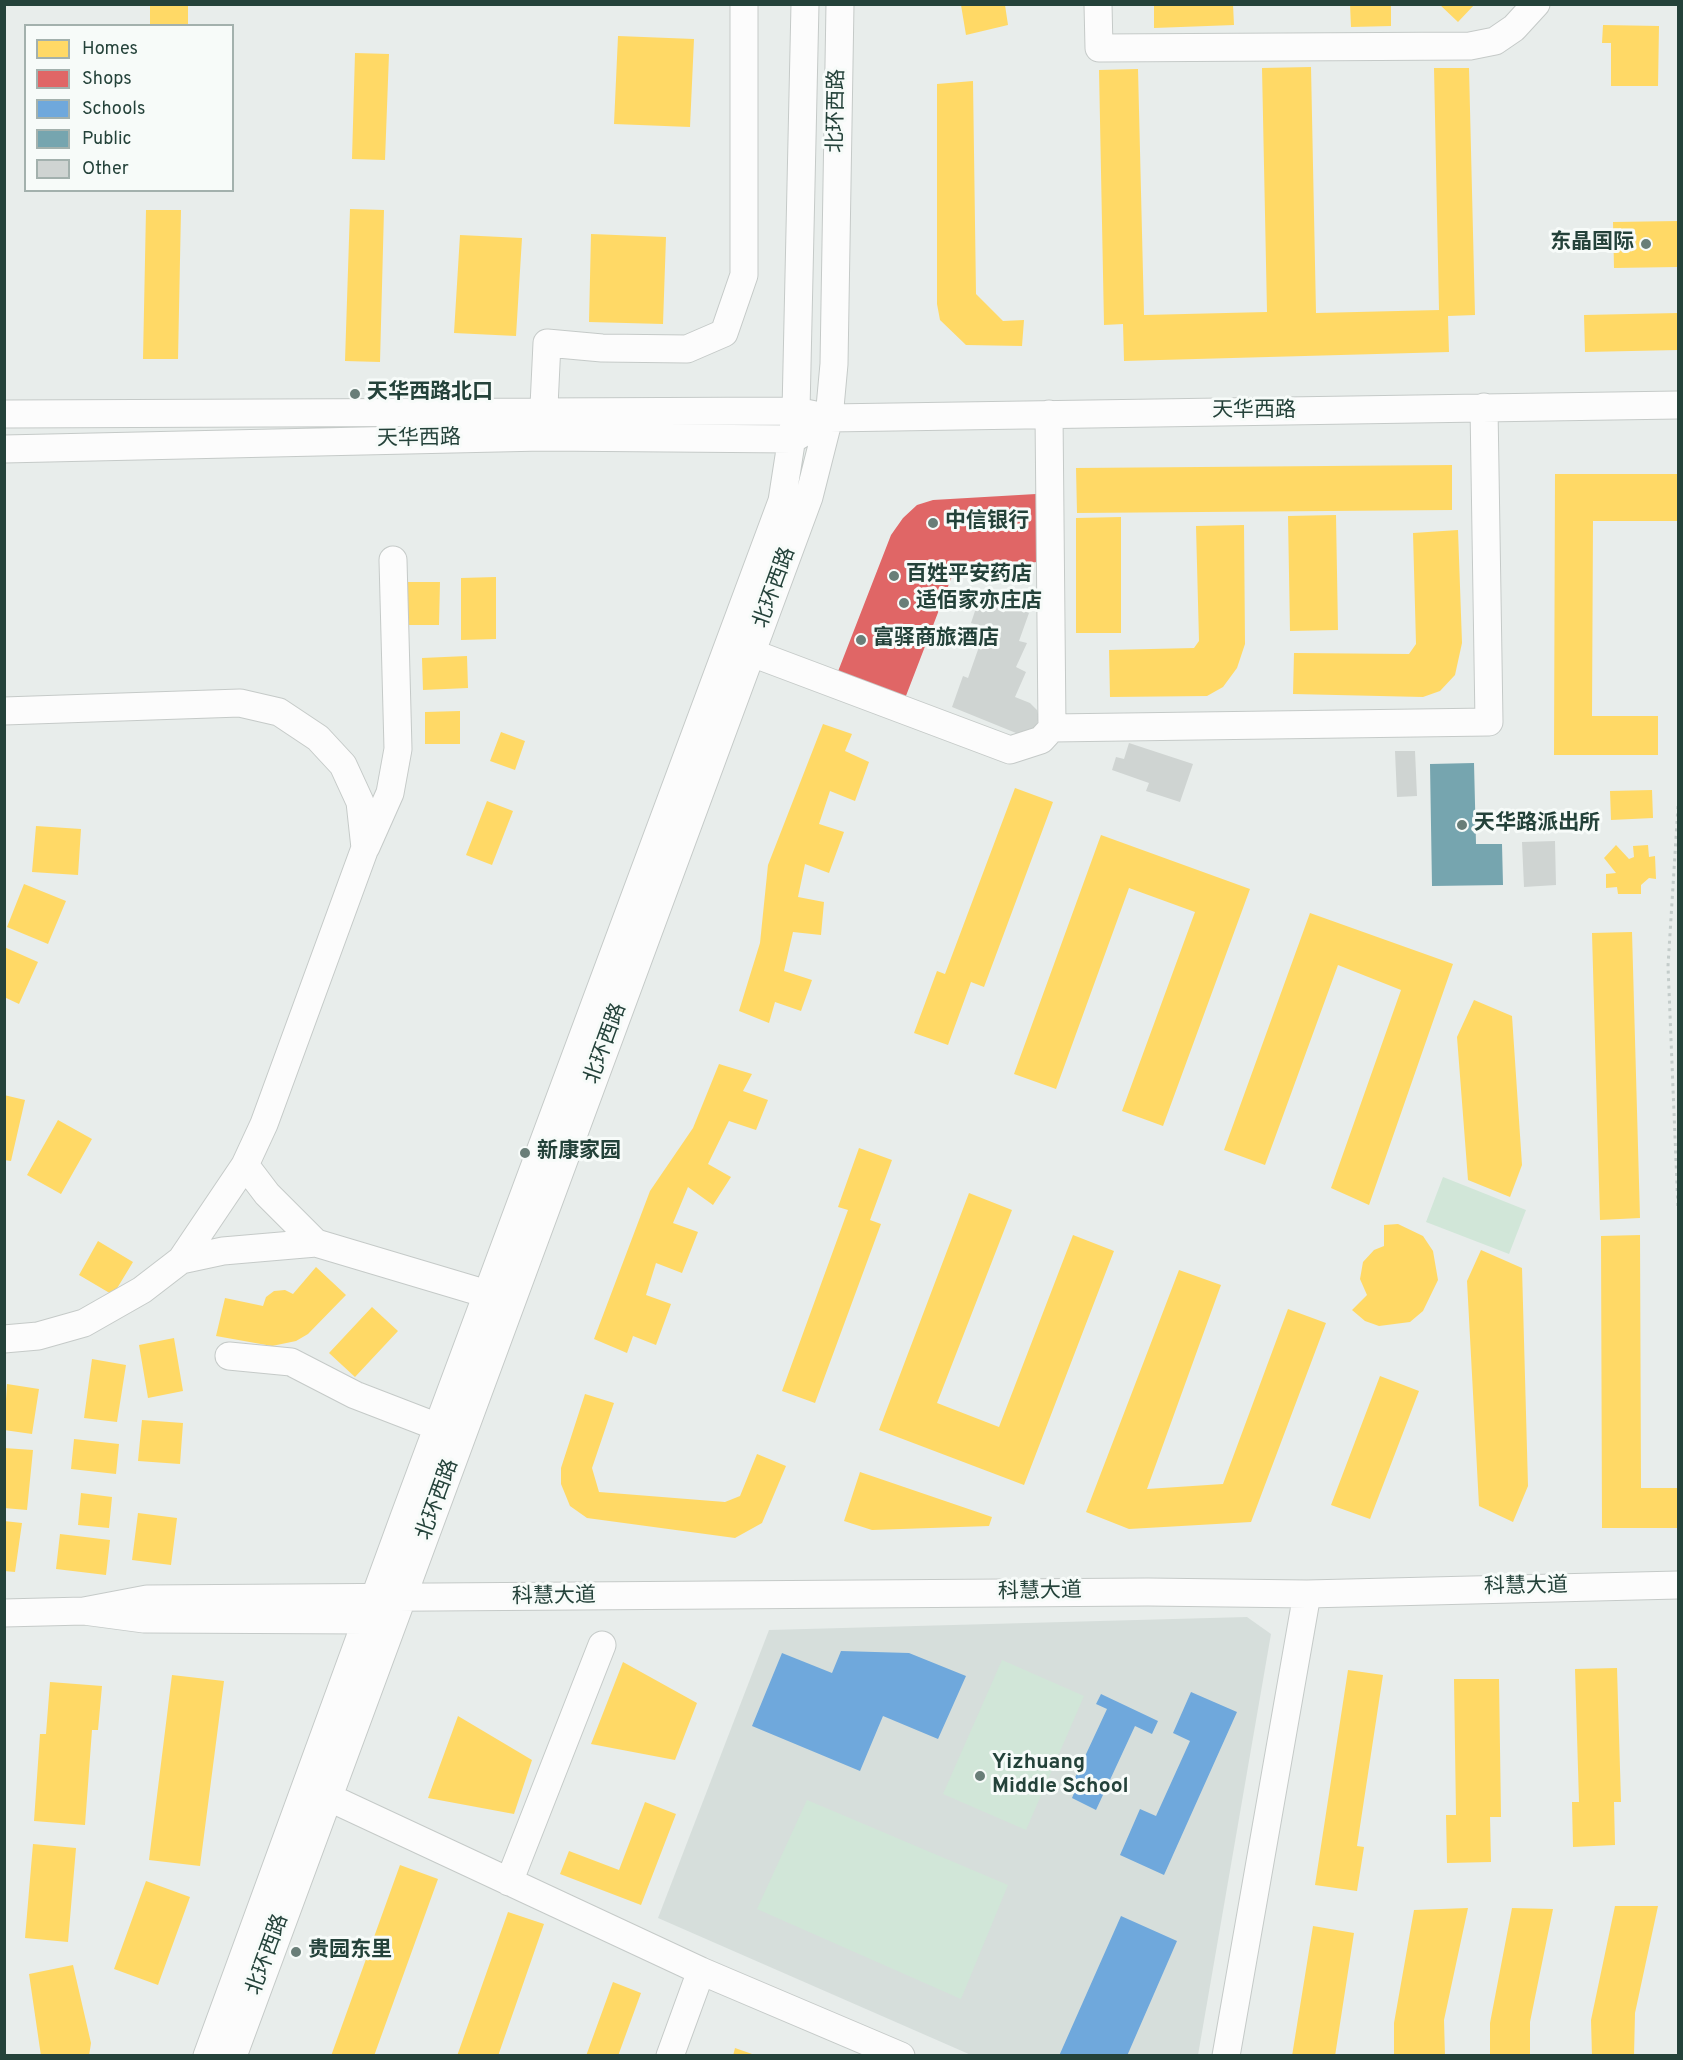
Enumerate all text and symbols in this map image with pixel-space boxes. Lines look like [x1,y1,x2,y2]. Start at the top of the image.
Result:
legend [24,24,234,192]
text: Homes [82,38,138,61]
text: Shops [82,68,132,91]
street label: 北环西路 [825,69,851,153]
text: Schools [82,98,145,121]
text: Public [82,128,132,151]
text: Other [82,158,129,181]
place label: 东晶国际 [1550,231,1634,257]
marker: 东晶国际 [1639,237,1653,251]
place label: 天华西路北口 [367,381,493,407]
marker: 天华西路北口 [348,387,362,401]
street label: 天华西路 [1212,399,1296,425]
street label: 天华西路 [377,427,461,453]
place label: 中信银行 [945,510,1029,536]
marker: 中信银行 [926,516,940,530]
street label: 北环西路 [750,544,802,632]
place label: 百姓平安药店 [906,563,1032,589]
marker: 百姓平安药店 [887,569,901,583]
place label: 适佰家亦庄店 [916,590,1042,616]
marker: 适佰家亦庄店 [897,596,911,610]
place label: 富驿商旅酒店 [873,627,999,653]
marker: 富驿商旅酒店 [854,633,868,647]
place label: 天华路派出所 [1474,812,1600,838]
marker: 天华路派出所 [1455,818,1469,832]
street label: 北环西路 [581,1000,633,1088]
place label: 新康家园 [537,1140,621,1166]
marker: 新康家园 [518,1146,532,1160]
street label: 北环西路 [413,1456,465,1544]
street label: 科慧大道 [1484,1575,1568,1601]
street label: 科慧大道 [998,1580,1082,1606]
street label: 科慧大道 [512,1585,596,1611]
place label: Yizhuang Middle School [992,1751,1129,1801]
marker: Yizhuang Middle School [973,1769,987,1783]
street label: 北环西路 [243,1911,295,1999]
place label: 贵园东里 [308,1939,392,1965]
marker: 贵园东里 [289,1945,303,1959]

